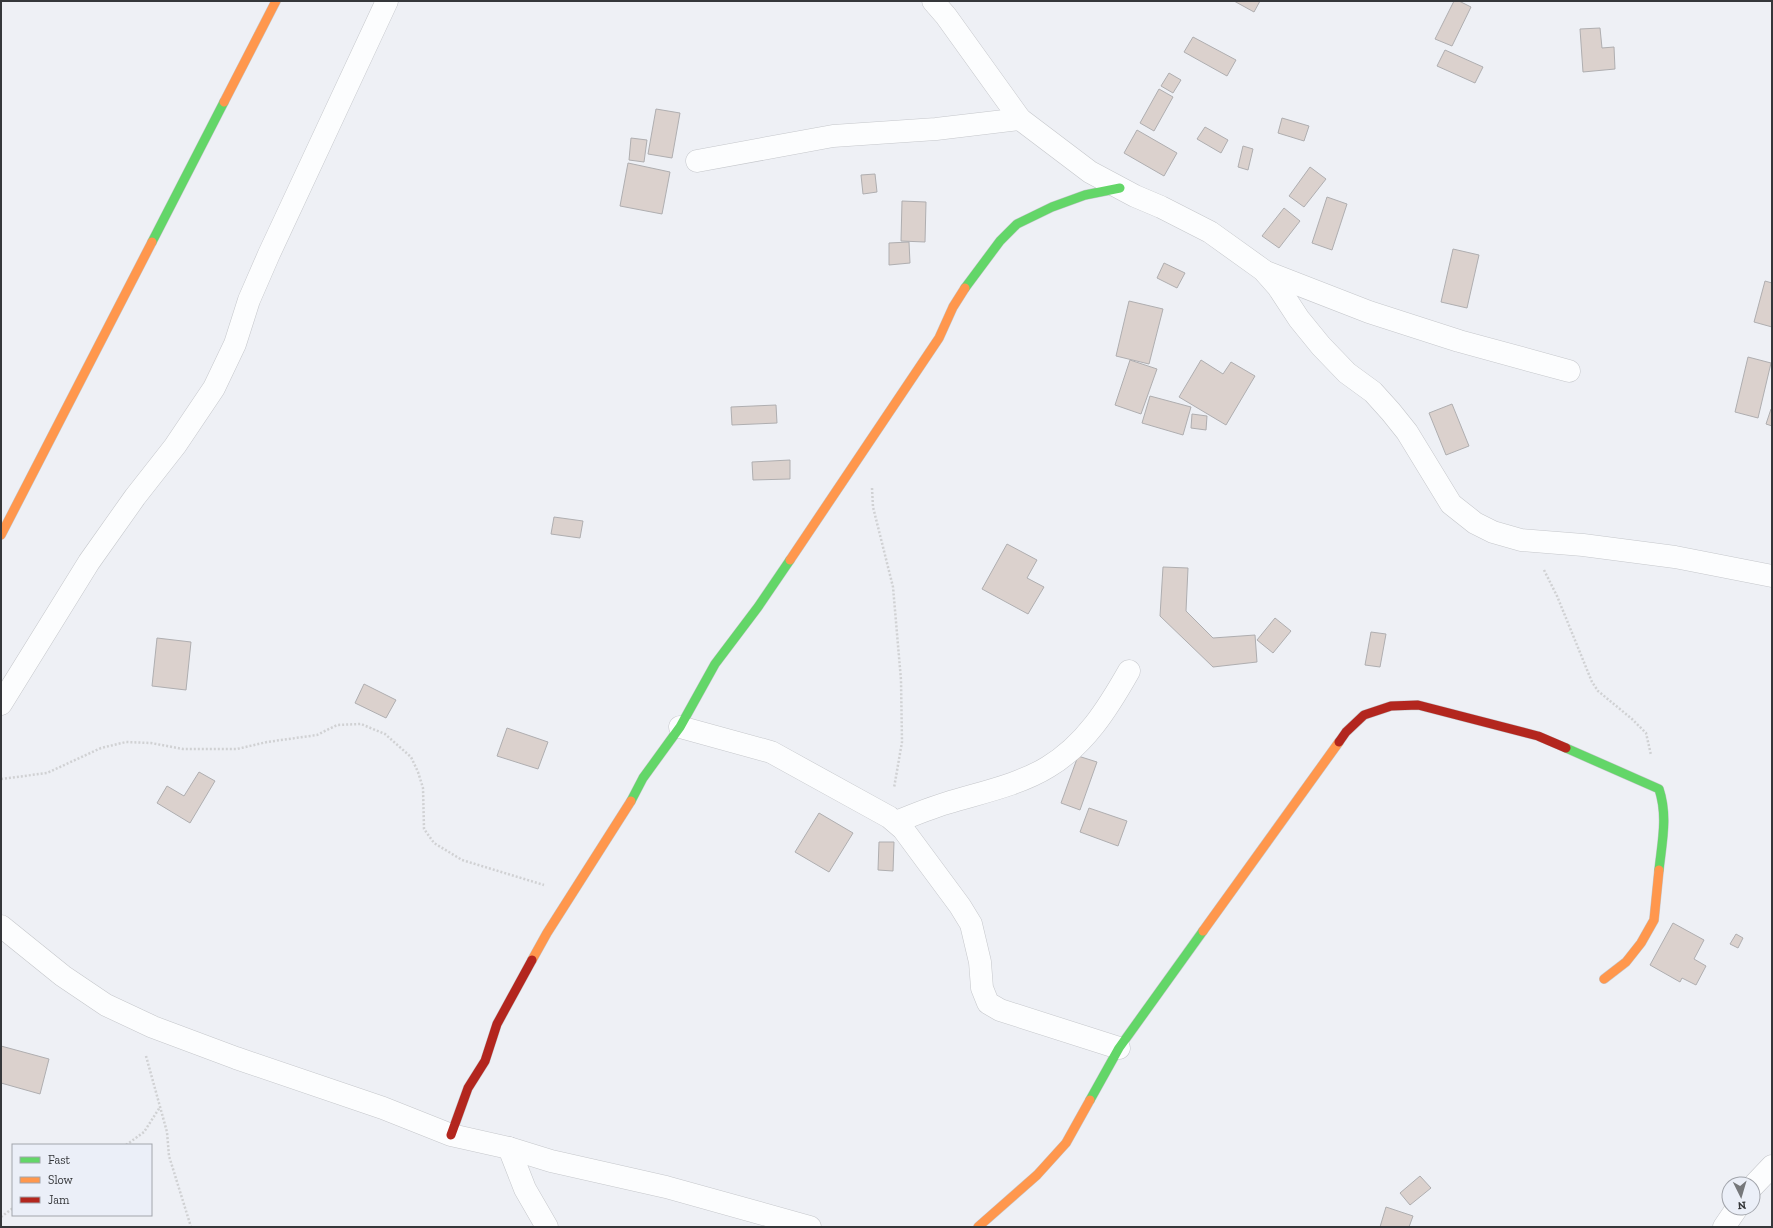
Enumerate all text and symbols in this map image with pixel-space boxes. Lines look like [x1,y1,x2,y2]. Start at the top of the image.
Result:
legend [12,1144,152,1216]
text: Fast [48,1153,71,1167]
text: Slow [48,1173,74,1187]
north arrow [1721,1176,1761,1216]
text: Jam [48,1193,70,1207]
text: N [1736,1199,1747,1212]

